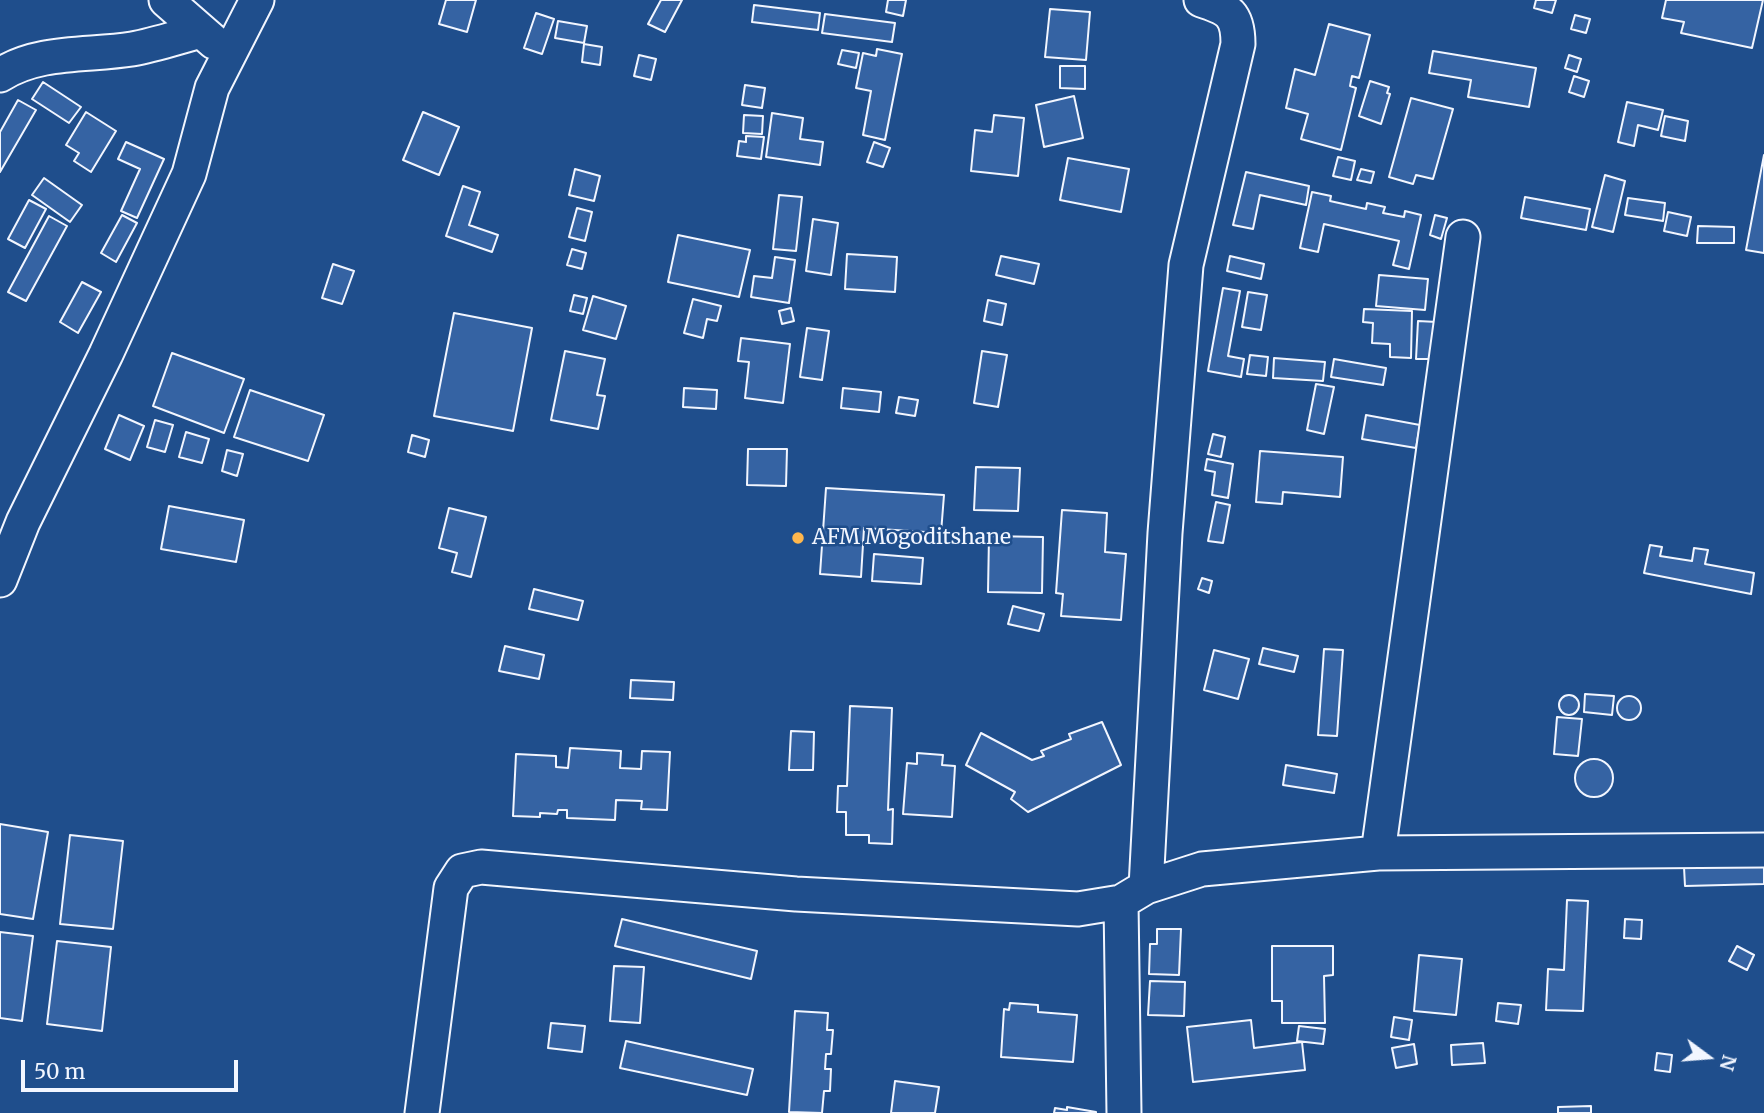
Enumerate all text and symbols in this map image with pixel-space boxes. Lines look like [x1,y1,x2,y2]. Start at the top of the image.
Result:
place label: AFM Mogoditshane [812,525,1011,551]
marker: AFM Mogoditshane [790,530,806,546]
north arrow [1673,1022,1743,1092]
scale bar [24,1046,242,1090]
text: N [1715,1052,1742,1073]
text: 50 m [34,1058,85,1085]

